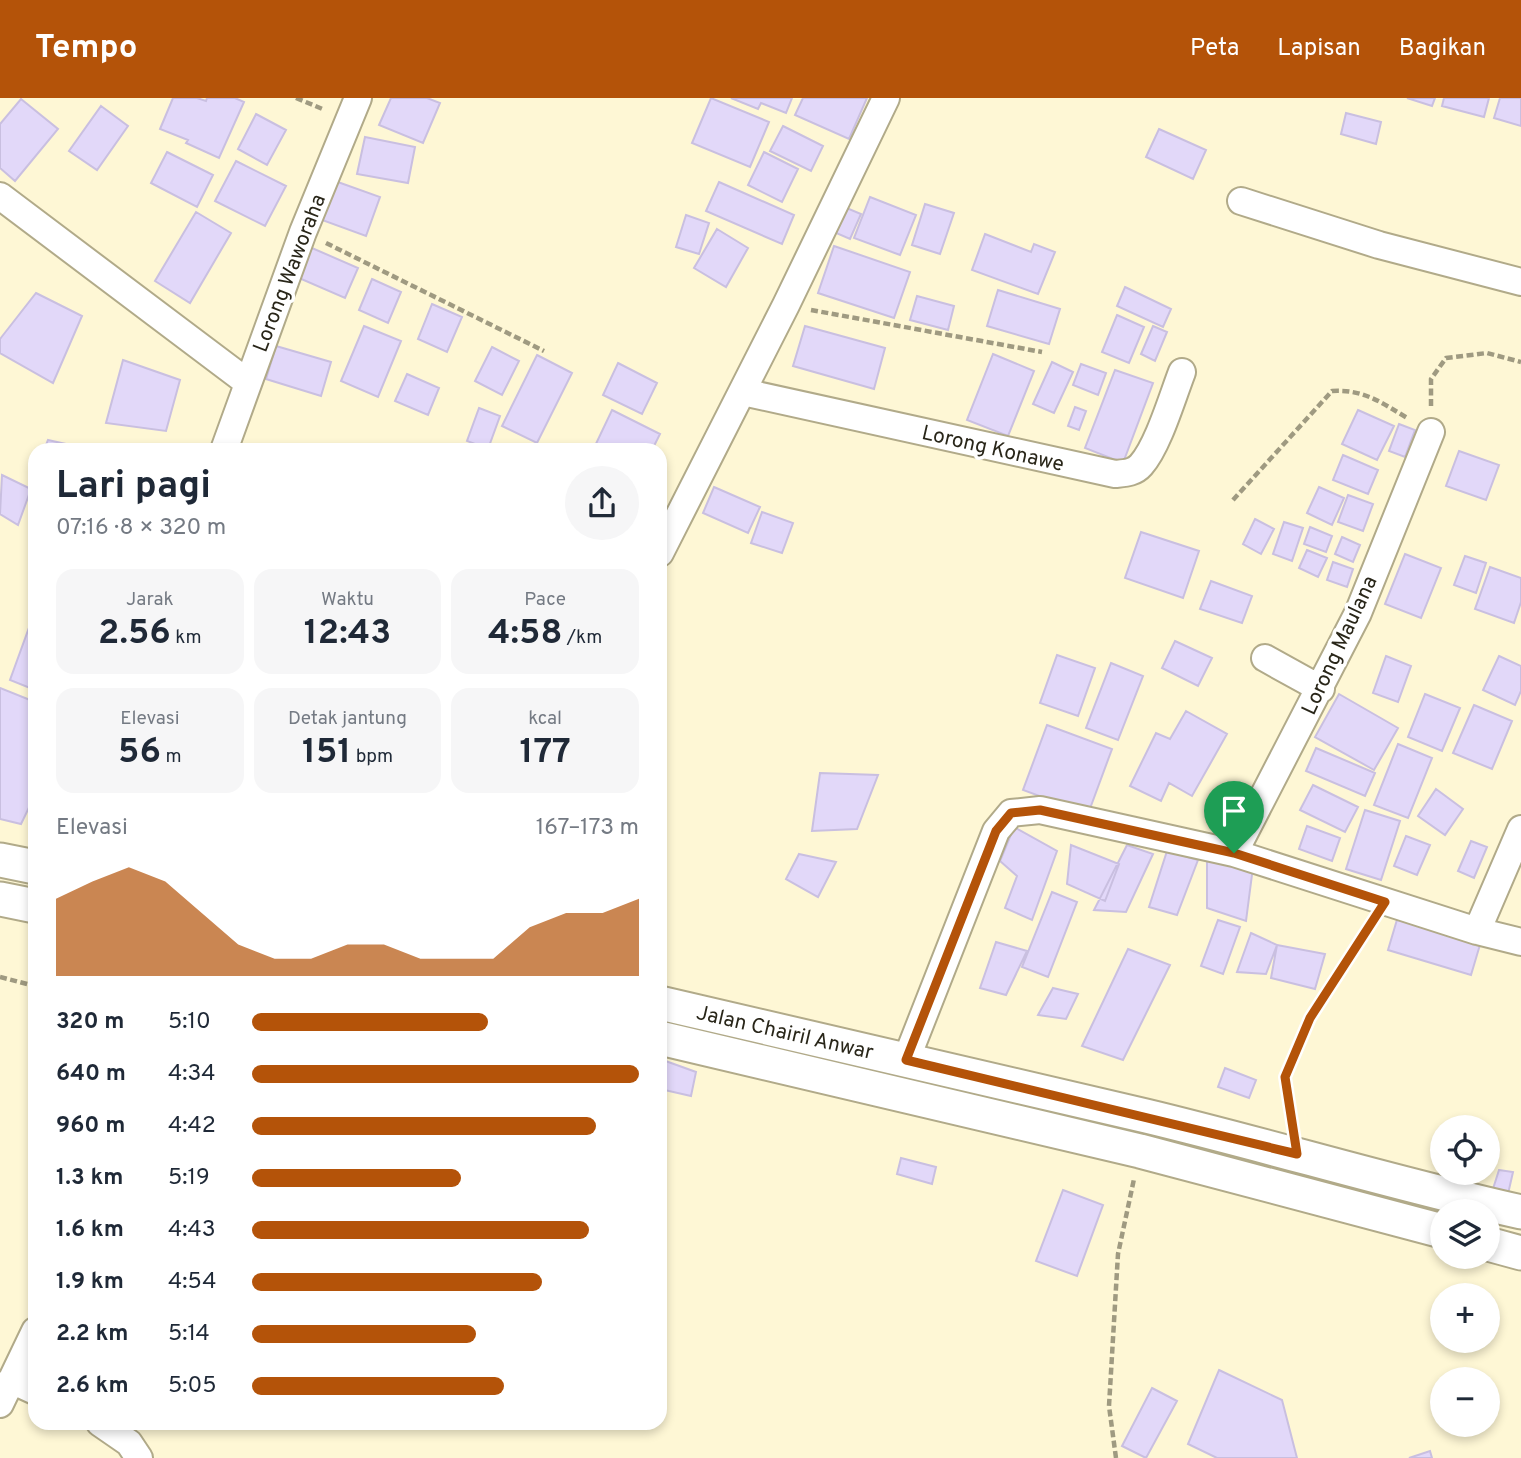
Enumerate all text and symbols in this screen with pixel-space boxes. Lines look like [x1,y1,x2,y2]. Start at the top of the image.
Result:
text: Tempo [35,28,138,70]
text: Peta [1190,34,1239,64]
text: Lapisan [1277,34,1361,64]
text: Bagikan [1399,34,1486,64]
street label: Lorong Waworaha [248,191,333,356]
street label: Lorong Konawe [919,420,1067,479]
text: Lari pagi [56,463,211,512]
button: share [565,466,639,540]
text: 07:16 · 8 × 320 m [56,514,226,543]
street label: Lorong Maulana [1296,572,1384,720]
text: Jarak [126,588,174,612]
text: Waktu [321,588,374,612]
text: Pace [524,588,566,612]
text: 2.56 [98,612,171,656]
text: 12:43 [304,612,391,656]
text: 4:58 [488,612,562,656]
text: km [171,626,202,650]
text: /km [562,626,602,650]
text: Elevasi [120,707,179,731]
text: Detak jantung [288,707,407,731]
text: kcal [528,707,562,731]
text: 56 [118,731,161,775]
text: 151 [302,731,351,775]
text: 177 [519,731,571,775]
text: m [161,745,182,769]
text: bpm [351,745,393,769]
pin [1204,781,1264,853]
icon: arrive [1215,792,1253,830]
text: Elevasi [56,814,128,843]
text: 167–173 m [536,814,639,843]
street label: Jalan Chairil Anwar [693,1000,876,1067]
text: 320 m [56,1008,124,1037]
text: 5:10 [168,1008,211,1037]
text: 640 m [56,1060,126,1089]
text: 4:34 [168,1060,216,1089]
text: 960 m [56,1112,125,1141]
text: 4:42 [168,1112,216,1141]
map controls [1430,1115,1500,1437]
button: locate [1430,1115,1500,1185]
text: 1.3 km [56,1164,123,1193]
text: 5:19 [168,1164,210,1193]
button: layers [1430,1199,1500,1269]
text: 1.6 km [56,1216,124,1245]
text: 4:43 [168,1216,216,1245]
text: 1.9 km [56,1268,124,1297]
text: 4:54 [168,1268,216,1297]
button: + [1430,1283,1500,1353]
text: 2.2 km [56,1320,129,1349]
text: 5:14 [168,1320,210,1349]
button: − [1430,1367,1500,1437]
text: 2.6 km [56,1372,129,1401]
text: 5:05 [168,1372,217,1401]

